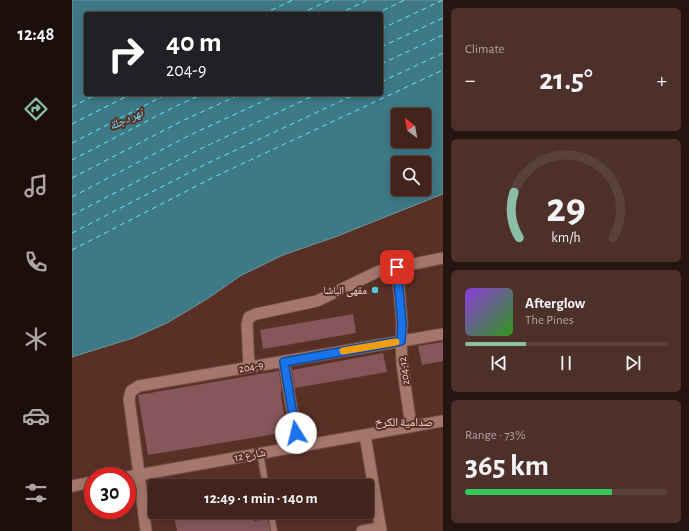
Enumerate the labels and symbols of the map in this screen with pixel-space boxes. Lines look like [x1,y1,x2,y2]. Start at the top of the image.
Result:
water label: نهر دجلة [107,105,147,133]
north arrow [391,108,431,148]
pin [380,250,414,284]
place label: مقهى الباشا [323,285,367,297]
marker: مقهى الباشا [370,285,380,295]
street label: 204-12 [397,356,411,386]
street label: 204-9 [238,359,264,375]
position arrow [275,412,317,454]
district label: صدامية الكرخ [375,416,433,429]
street label: شارع 12 [234,447,267,464]
speed limit sign: 30 [84,467,136,519]

